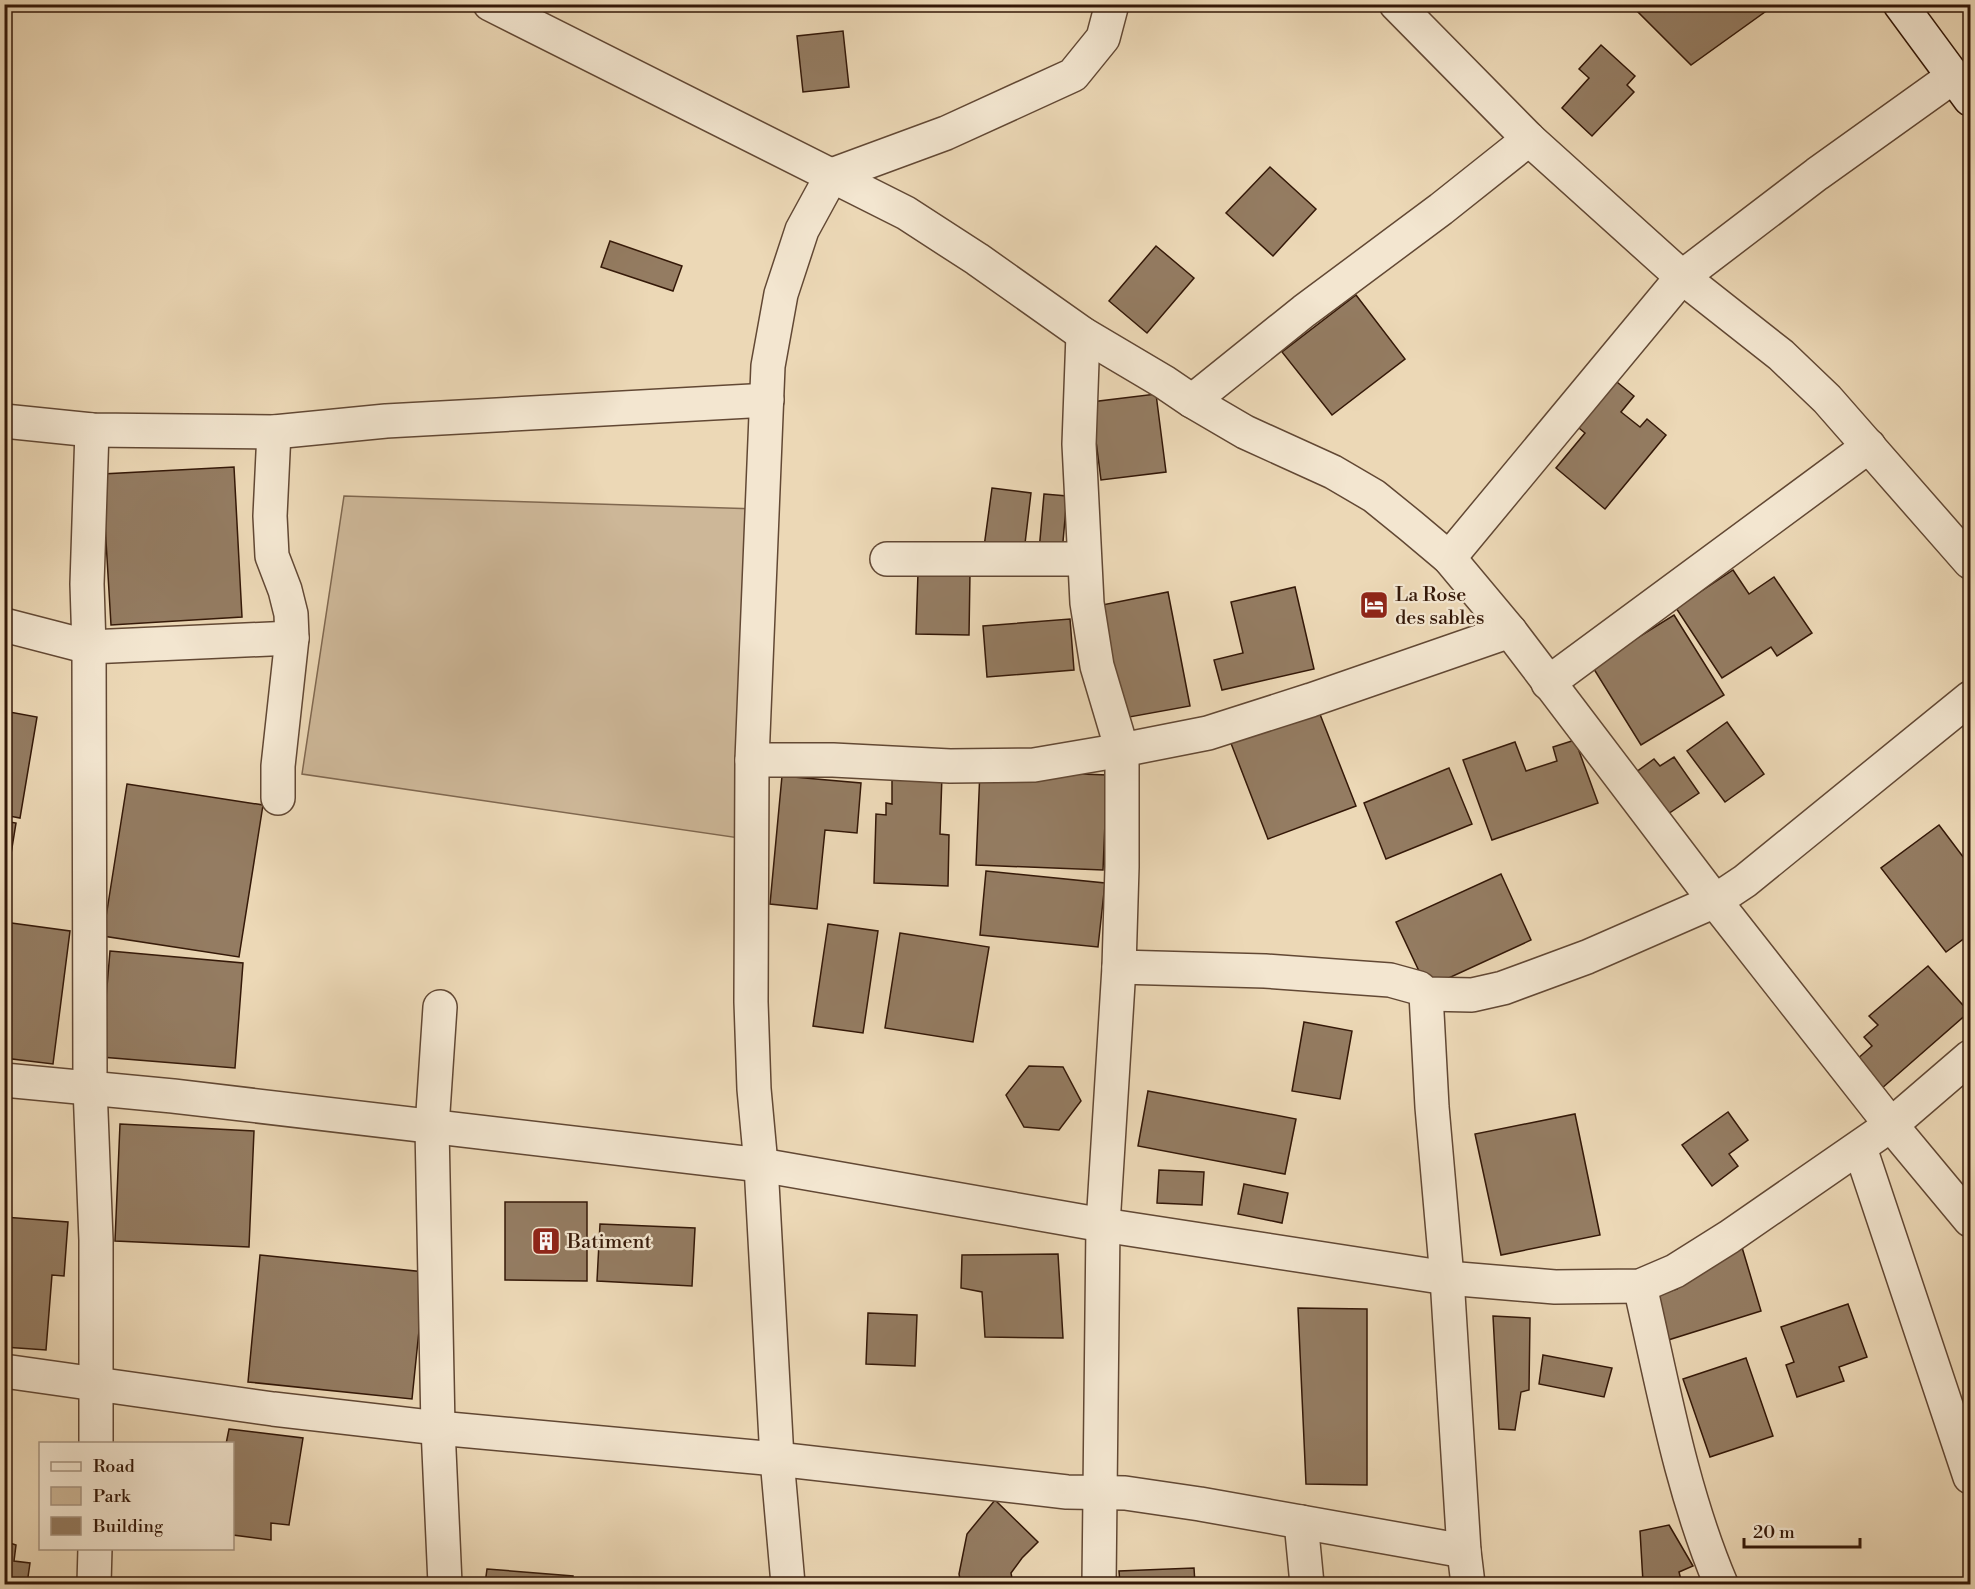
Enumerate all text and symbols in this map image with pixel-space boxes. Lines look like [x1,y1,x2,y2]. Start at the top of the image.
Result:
place label: La Rose des sables [1395,583,1484,631]
hotel icon: La Rose des sables [1358,589,1390,621]
building icon: Batiment [530,1225,562,1257]
place label: Batiment [566,1230,651,1255]
legend [39,1442,234,1550]
text: Road [93,1455,136,1478]
text: Park [93,1485,132,1508]
scale bar [1744,1511,1860,1549]
text: Building [92,1515,164,1538]
text: 20 m [1753,1521,1795,1544]

